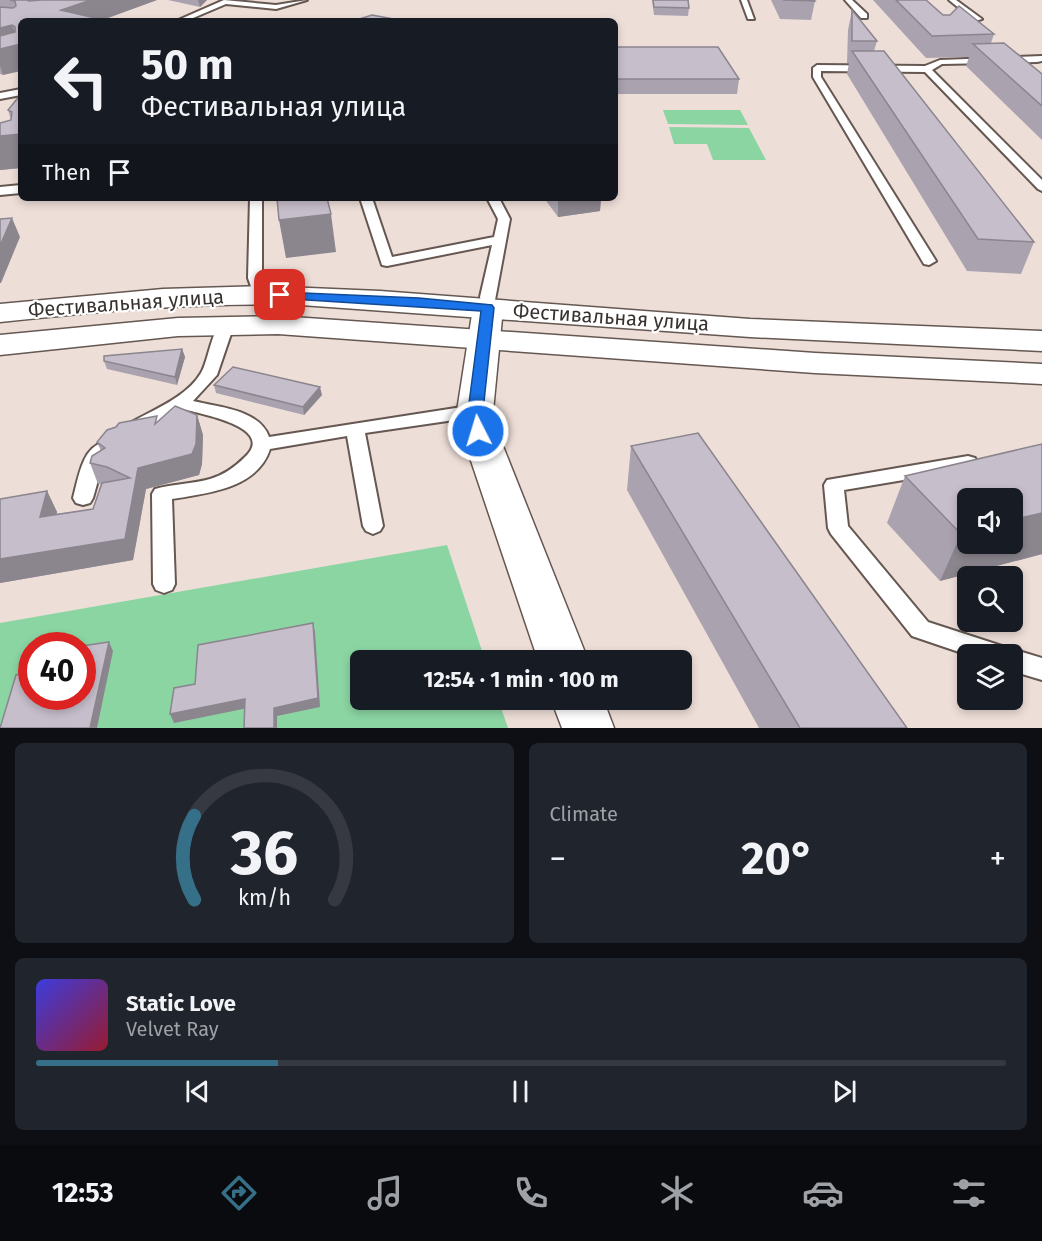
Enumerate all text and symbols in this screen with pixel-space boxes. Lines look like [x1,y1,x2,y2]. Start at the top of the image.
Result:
text: 50 m [141,40,234,90]
icon: left [42,42,120,120]
text: Фестивальная улица [141,91,406,123]
icon: arrive [103,156,136,189]
text: Then [42,159,91,186]
pin [254,269,305,320]
icon: arrive [263,278,296,311]
street label: Фестивальная улица [27,284,225,322]
street label: Фестивальная улица [512,298,710,336]
position arrow [446,399,510,463]
map controls [957,488,1023,710]
button: sound [957,488,1023,554]
button: search [957,566,1023,632]
speed limit sign: 40 [18,632,96,710]
button: layers [957,644,1023,710]
text: 12:54 · 1 min · 100 m [423,666,619,693]
text: Climate [550,802,618,826]
text: 36 [229,816,298,891]
text: 20° [741,832,814,886]
text: − [550,839,566,879]
text: + [990,839,1006,879]
text: km/h [238,885,291,911]
text: Static Love [126,990,236,1017]
text: Velvet Ray [126,1017,219,1041]
icon: previous [181,1075,214,1108]
icon: pause [504,1075,537,1108]
icon: next [828,1075,861,1108]
icon: directions [218,1172,260,1214]
icon: music [364,1172,406,1214]
icon: phone [510,1172,552,1214]
icon: climate [656,1172,698,1214]
icon: car [802,1172,844,1214]
icon: filters [948,1172,990,1214]
text: 12:53 [52,1177,113,1209]

